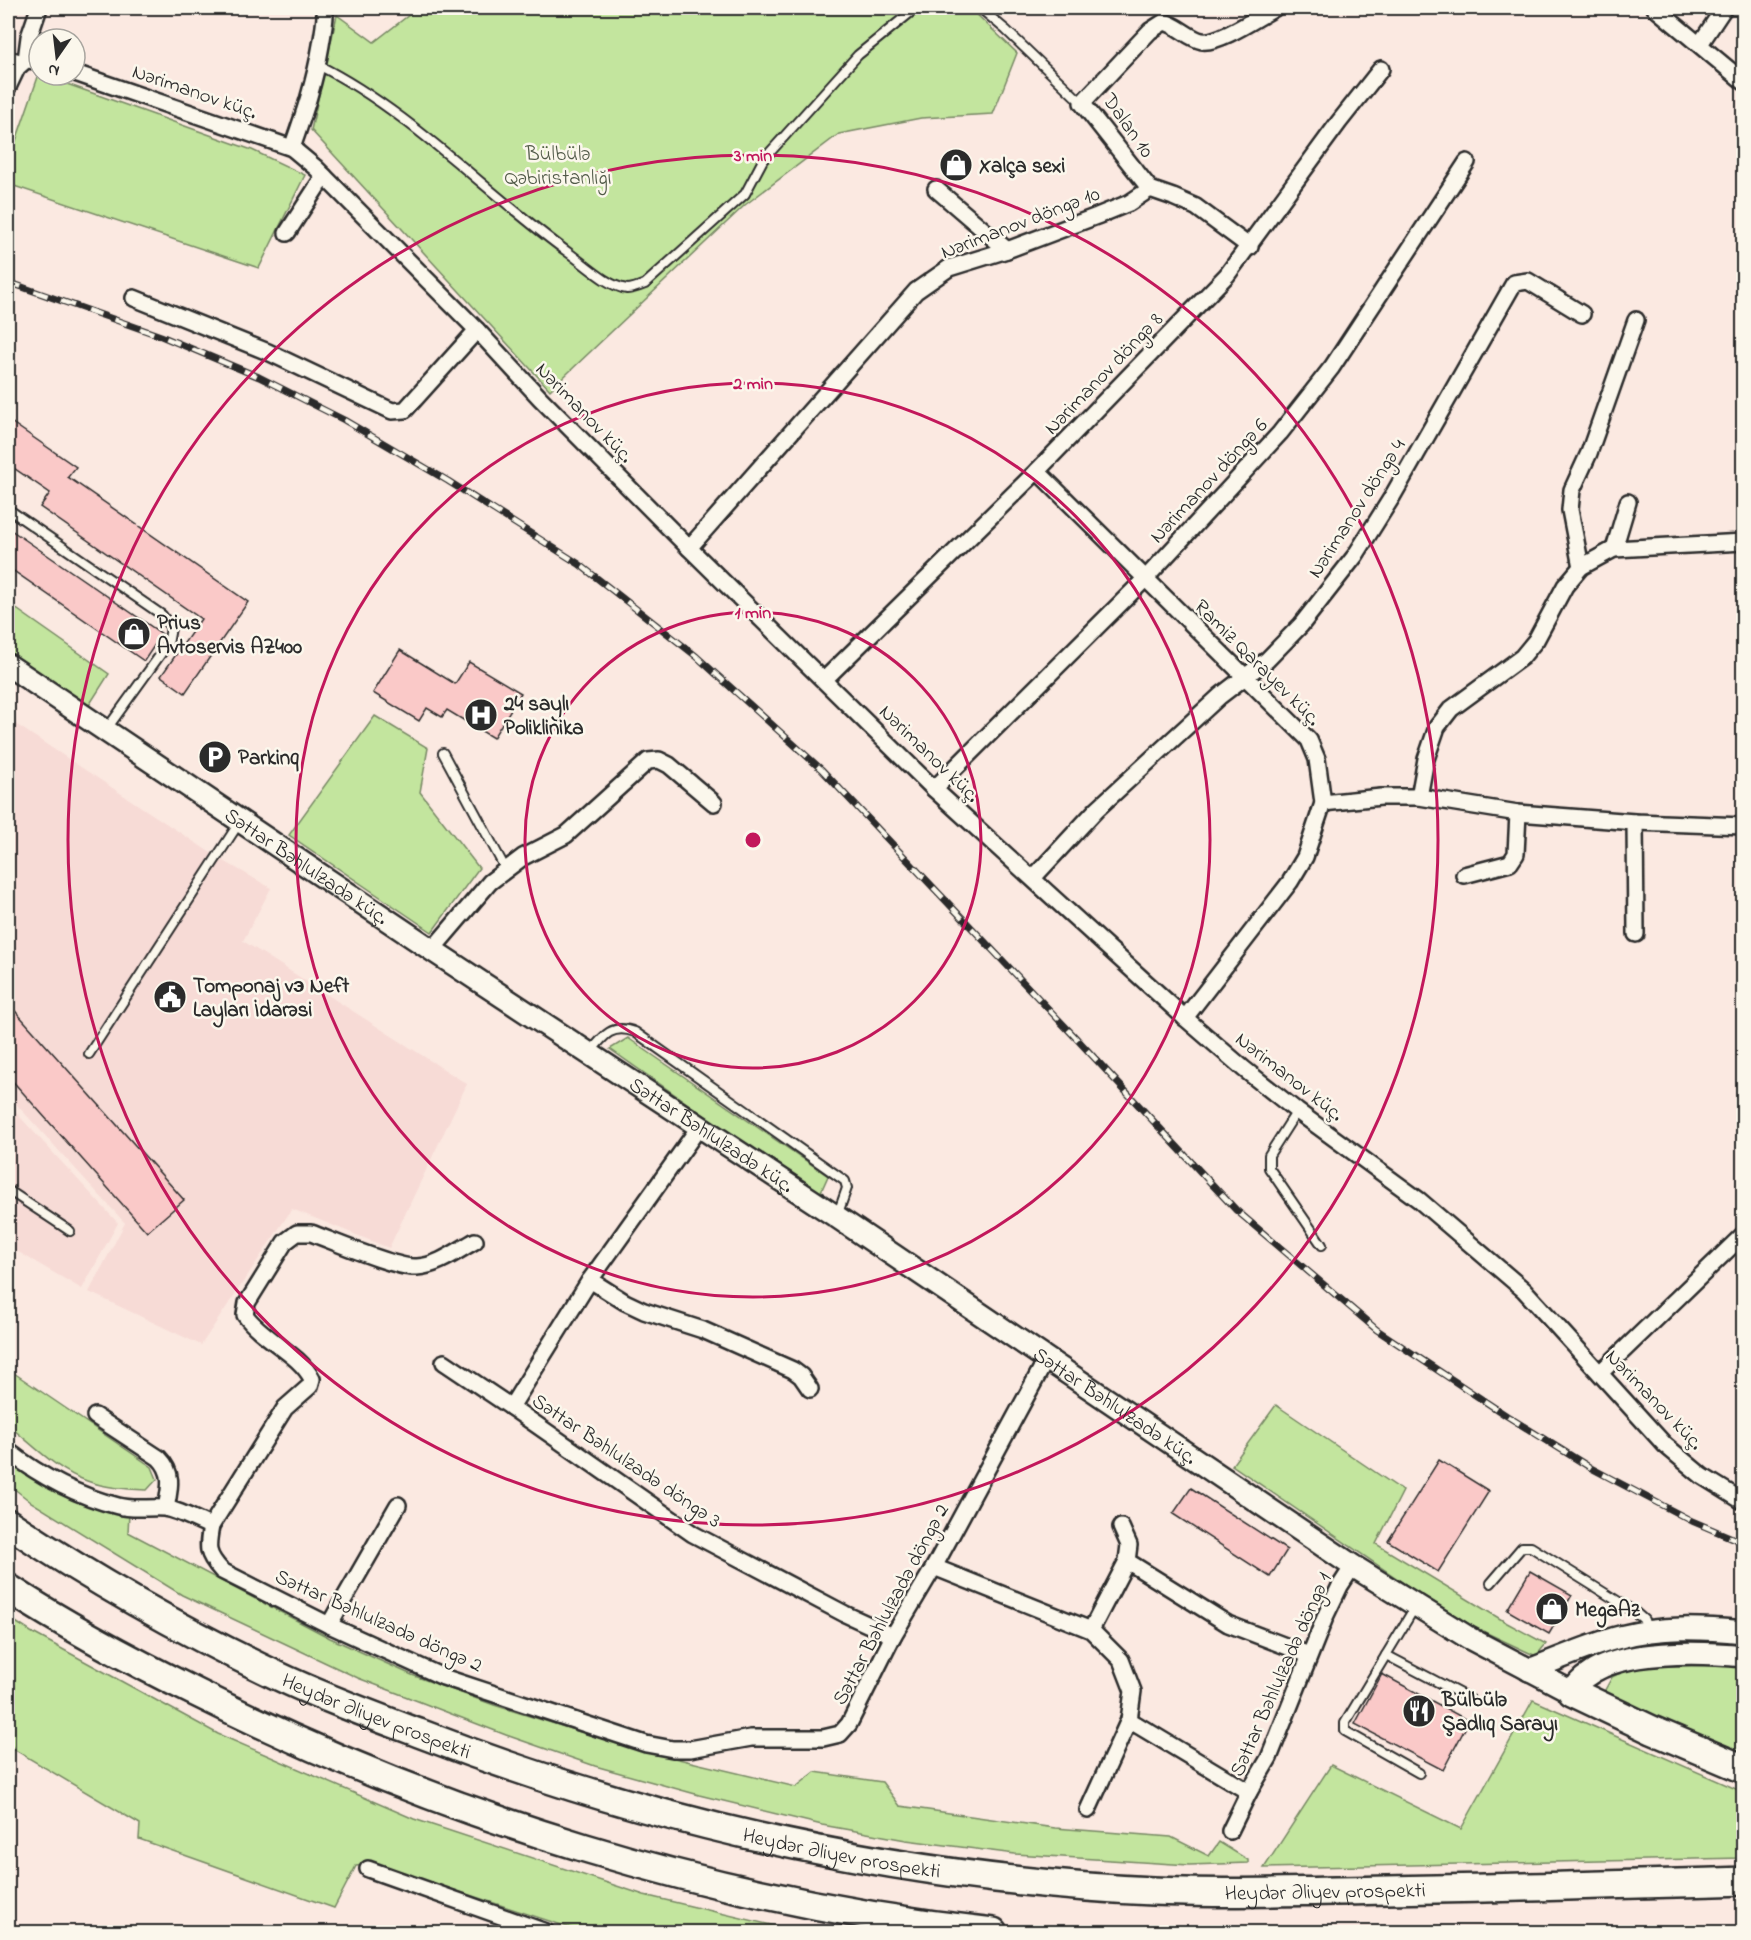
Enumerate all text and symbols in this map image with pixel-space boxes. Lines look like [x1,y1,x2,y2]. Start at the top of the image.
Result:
north arrow [27,27,87,87]
text: N [46,57,62,83]
street label: Nərimanov küç. [128,57,261,128]
street label: Dalan 10 [1094,87,1161,165]
park label: Bülbülə Qəbiristanlığı [505,140,611,196]
text: 3 min [733,144,772,170]
shop icon: Xalça sexi [938,147,974,183]
place label: Xalça sexi [979,152,1065,182]
street label: Nərimanov döngə 10 [937,180,1105,270]
street label: Nərimanov döngə 8 [1038,306,1172,444]
street label: Nərimanov küç. [527,356,640,471]
text: 2 min [732,372,773,398]
street label: Nərimanov döngə 6 [1143,412,1277,552]
street label: Nərimanov döngə 4 [1301,433,1416,586]
street label: Ramiz Qarayev küç. [1185,593,1327,735]
text: 1 min [735,601,771,627]
place label: Prius Avtoservis AZ400 [157,609,302,663]
shop icon: Prius Avtoservis AZ400 [116,616,152,652]
place label: 24 saylı Poliklinika [503,690,584,744]
hospital icon: 24 saylı Poliklinika [463,697,499,733]
street label: Nərimanov küç. [871,698,986,811]
parking icon: Parkinq [197,739,233,775]
place label: Parkinq [238,744,299,774]
street label: Səttar Bəhlulzadə küç. [218,801,394,934]
centre of rings [743,830,763,850]
place label: Tomponaj vэ Neft Layları İdarəsi [193,972,350,1028]
public building icon: Tomponaj vэ Neft Layları İdarəsi [152,979,188,1015]
street label: Nərimanov küç. [1228,1026,1349,1130]
street label: Səttar Bəhlulzadə küç. [622,1071,799,1202]
street label: Səttar Bəhlulzadə küç. [1026,1341,1202,1473]
street label: Nərimanov küç. [1597,1343,1710,1458]
street label: Səttar Bəhlulzadə döngə 3 [524,1387,727,1538]
street label: Səttar Bəhlulzadə döngə 2 [826,1499,959,1712]
street label: Səttar Bəhlulzadə döngə 2 [269,1562,487,1683]
street label: Səttar Bəhlulzadə döngə 1 [1223,1568,1342,1783]
shop icon: MegaAz [1534,1591,1570,1627]
place label: MegaAz [1575,1596,1641,1628]
street label: Heydər Əliyev prospekti [276,1667,475,1768]
place label: Bülbülə Şadlıq Sarayı [1441,1686,1558,1742]
restaurant icon: Bülbülə Şadlıq Sarayı [1401,1693,1437,1729]
street label: Heydər Əliyev prospekti [739,1821,942,1888]
street label: Heydər Əliyev prospekti [1225,1876,1426,1911]

